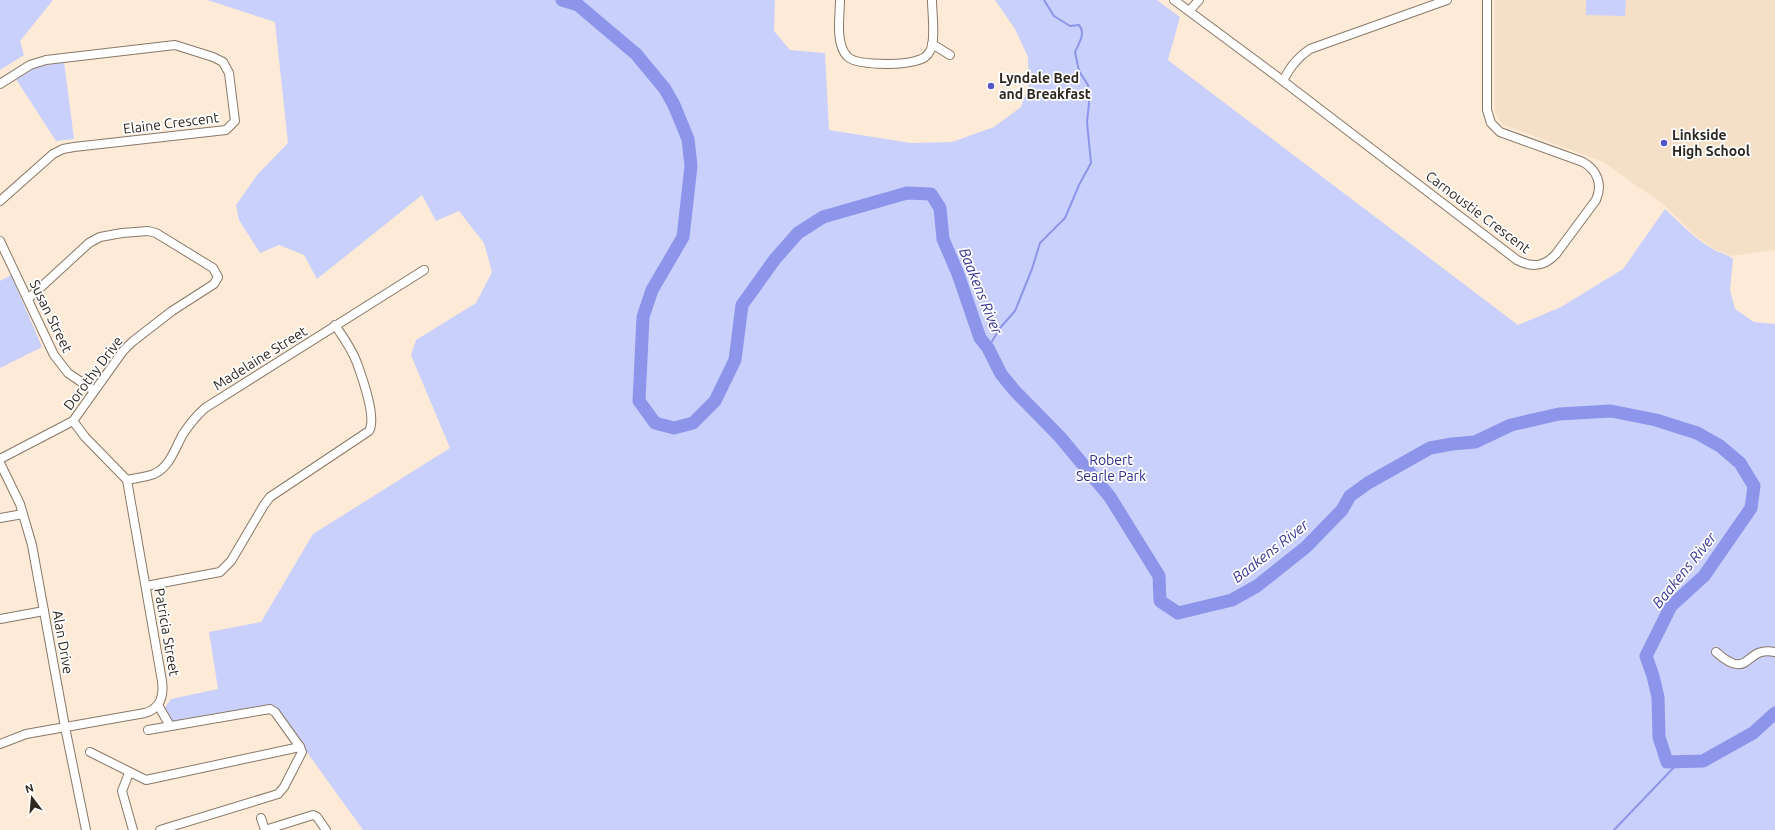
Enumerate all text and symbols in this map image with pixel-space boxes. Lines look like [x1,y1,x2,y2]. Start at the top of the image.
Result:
place label: Lyndale Bed and Breakfast [999,70,1091,102]
marker: Lyndale Bed and Breakfast [986,81,996,91]
street label: Elaine Crescent [122,109,220,137]
place label: Linkside High School [1672,127,1750,159]
marker: Linkside High School [1659,138,1669,148]
street label: Carnoustie Crescent [1423,168,1534,257]
water label: Baakens River [956,245,1007,338]
street label: Susan Street [27,277,76,355]
street label: Madelaine Street [210,322,310,393]
street label: Dorothy Drive [60,333,126,413]
park label: Robert Searle Park [1076,452,1146,484]
water label: Baakens River [1229,515,1312,586]
water label: Baakens River [1648,528,1720,611]
street label: Patricia Street [151,587,183,678]
street label: Alan Drive [50,609,76,675]
north arrow [12,778,52,818]
text: N [24,781,35,795]

